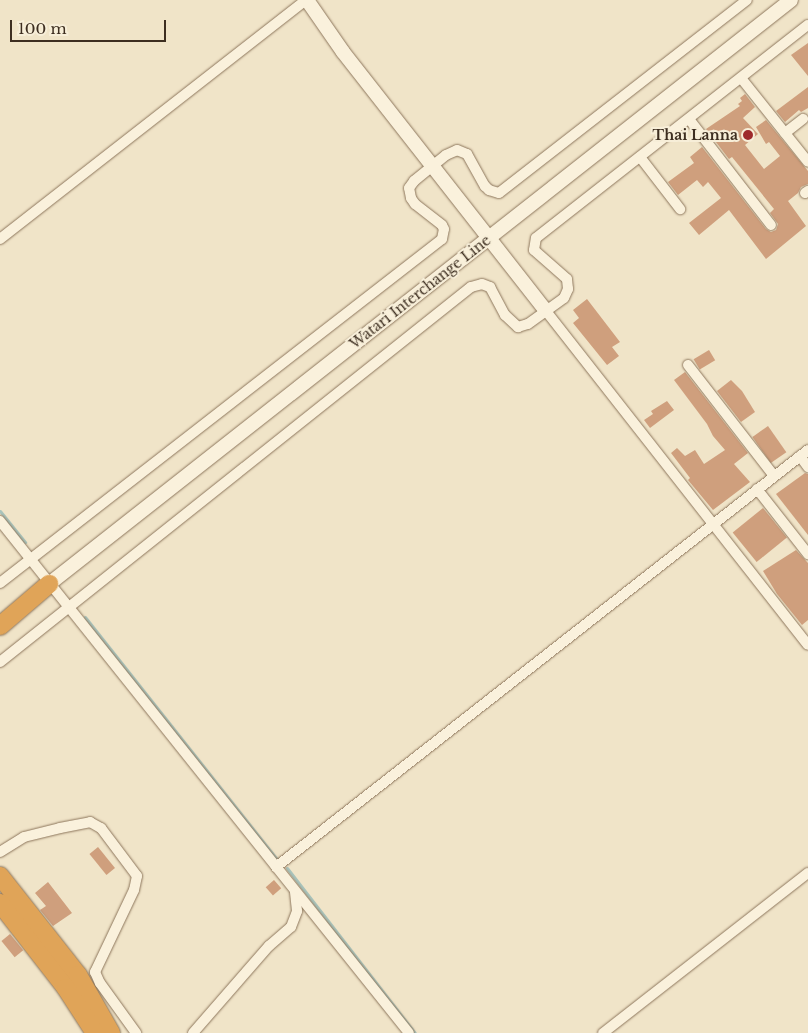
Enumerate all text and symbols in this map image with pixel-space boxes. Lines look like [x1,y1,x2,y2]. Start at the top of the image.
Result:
scale bar [12,10,169,42]
text: 100 m [18,19,67,38]
place label: Thai Lanna [653,127,738,143]
marker: Thai Lanna [742,129,754,141]
street label: Watari Interchange Line [346,232,494,352]

